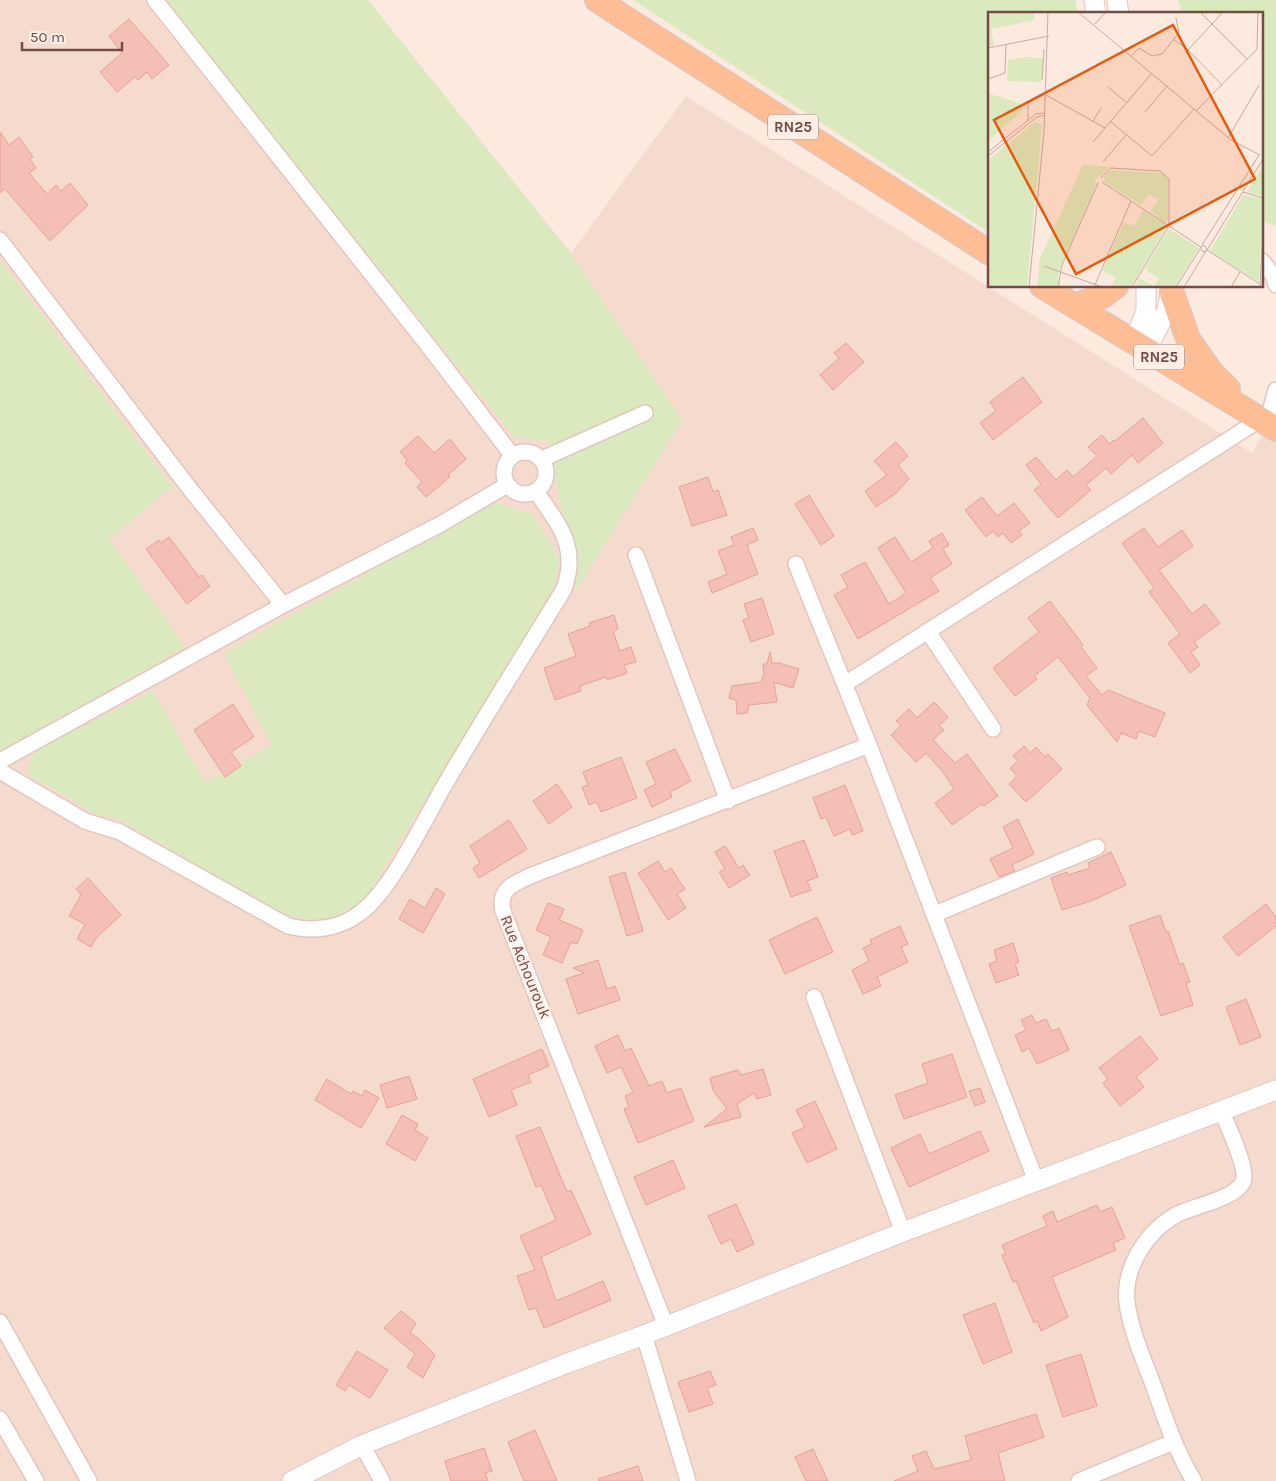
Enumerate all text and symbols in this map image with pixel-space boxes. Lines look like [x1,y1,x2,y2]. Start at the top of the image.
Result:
inset map [988,12,1264,288]
scale bar [22,20,122,52]
text: 50 m [30,28,65,46]
road number: RN25 [768,114,818,140]
road number: RN25 [1134,344,1184,370]
street label: Rue Achourouk [497,912,555,1022]

